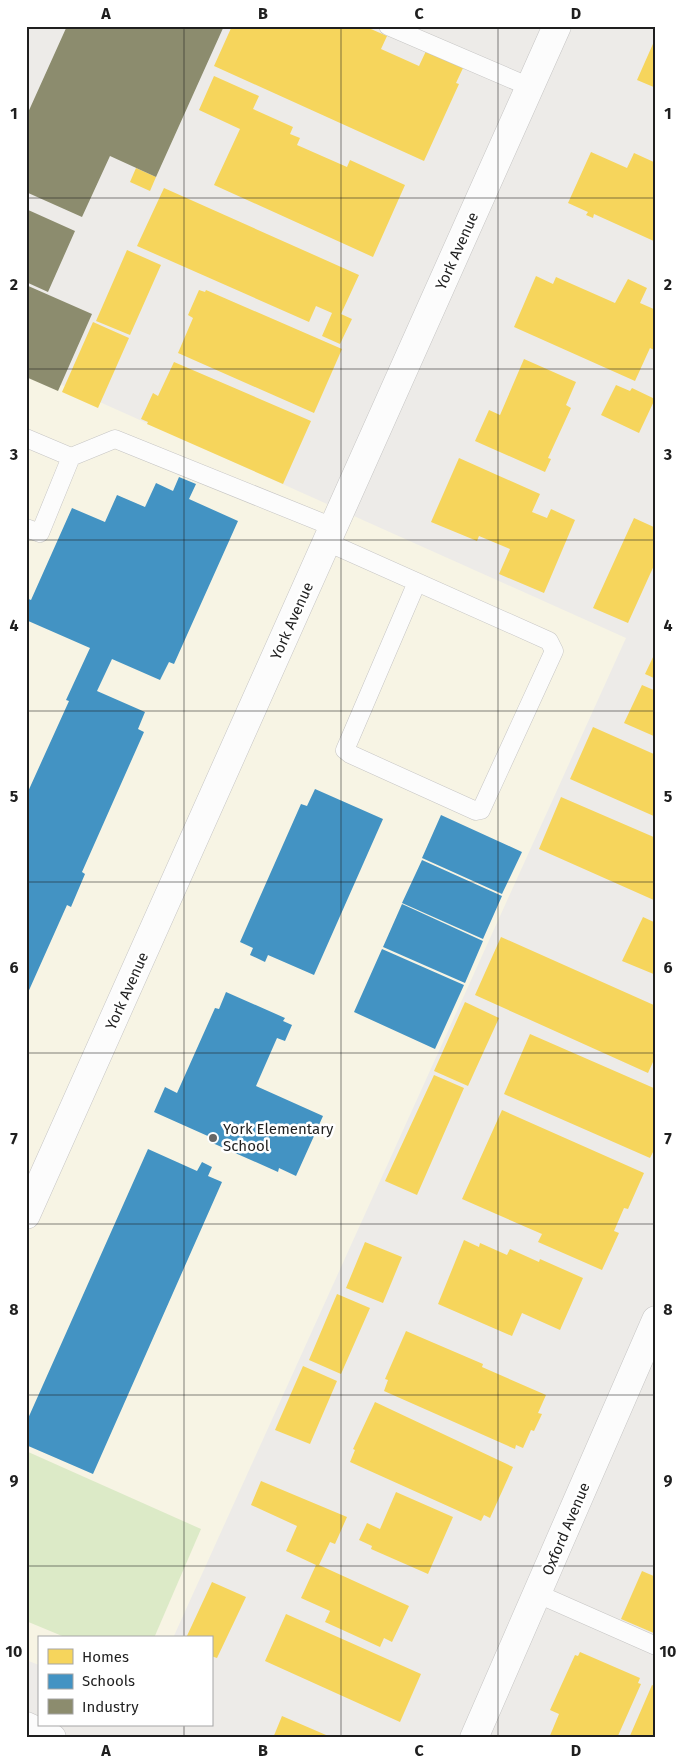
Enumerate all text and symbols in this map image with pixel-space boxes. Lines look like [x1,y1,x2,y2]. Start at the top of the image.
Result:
text: A [100,4,111,23]
text: B [258,4,268,23]
text: C [414,4,424,23]
text: D [571,4,581,23]
text: 1 [10,104,18,123]
text: 1 [664,104,672,123]
street label: York Avenue [432,209,482,293]
text: 2 [10,275,18,294]
text: 2 [664,275,672,294]
text: 3 [9,445,18,464]
text: 3 [663,445,672,464]
street label: York Avenue [267,579,317,663]
text: 4 [9,616,19,635]
text: 4 [663,616,673,635]
text: 5 [10,787,19,806]
text: 5 [664,787,673,806]
street label: York Avenue [102,949,152,1033]
text: 6 [9,958,19,977]
text: 6 [663,958,673,977]
place label: York Elementary School [223,1120,334,1155]
text: 7 [10,1129,18,1148]
text: 7 [664,1129,672,1148]
marker: York Elementary School [207,1132,219,1144]
text: 8 [9,1300,19,1319]
text: 8 [663,1300,673,1319]
text: 9 [10,1471,19,1490]
text: 9 [664,1471,673,1490]
street label: Oxford Avenue [538,1480,594,1578]
legend [38,1636,212,1726]
text: 10 [6,1642,22,1661]
text: 10 [660,1642,676,1661]
text: Homes [82,1648,129,1666]
text: Schools [82,1672,135,1690]
text: Industry [82,1698,139,1716]
text: A [100,1741,111,1760]
text: B [258,1741,268,1760]
text: C [414,1741,424,1760]
text: D [571,1741,581,1760]

